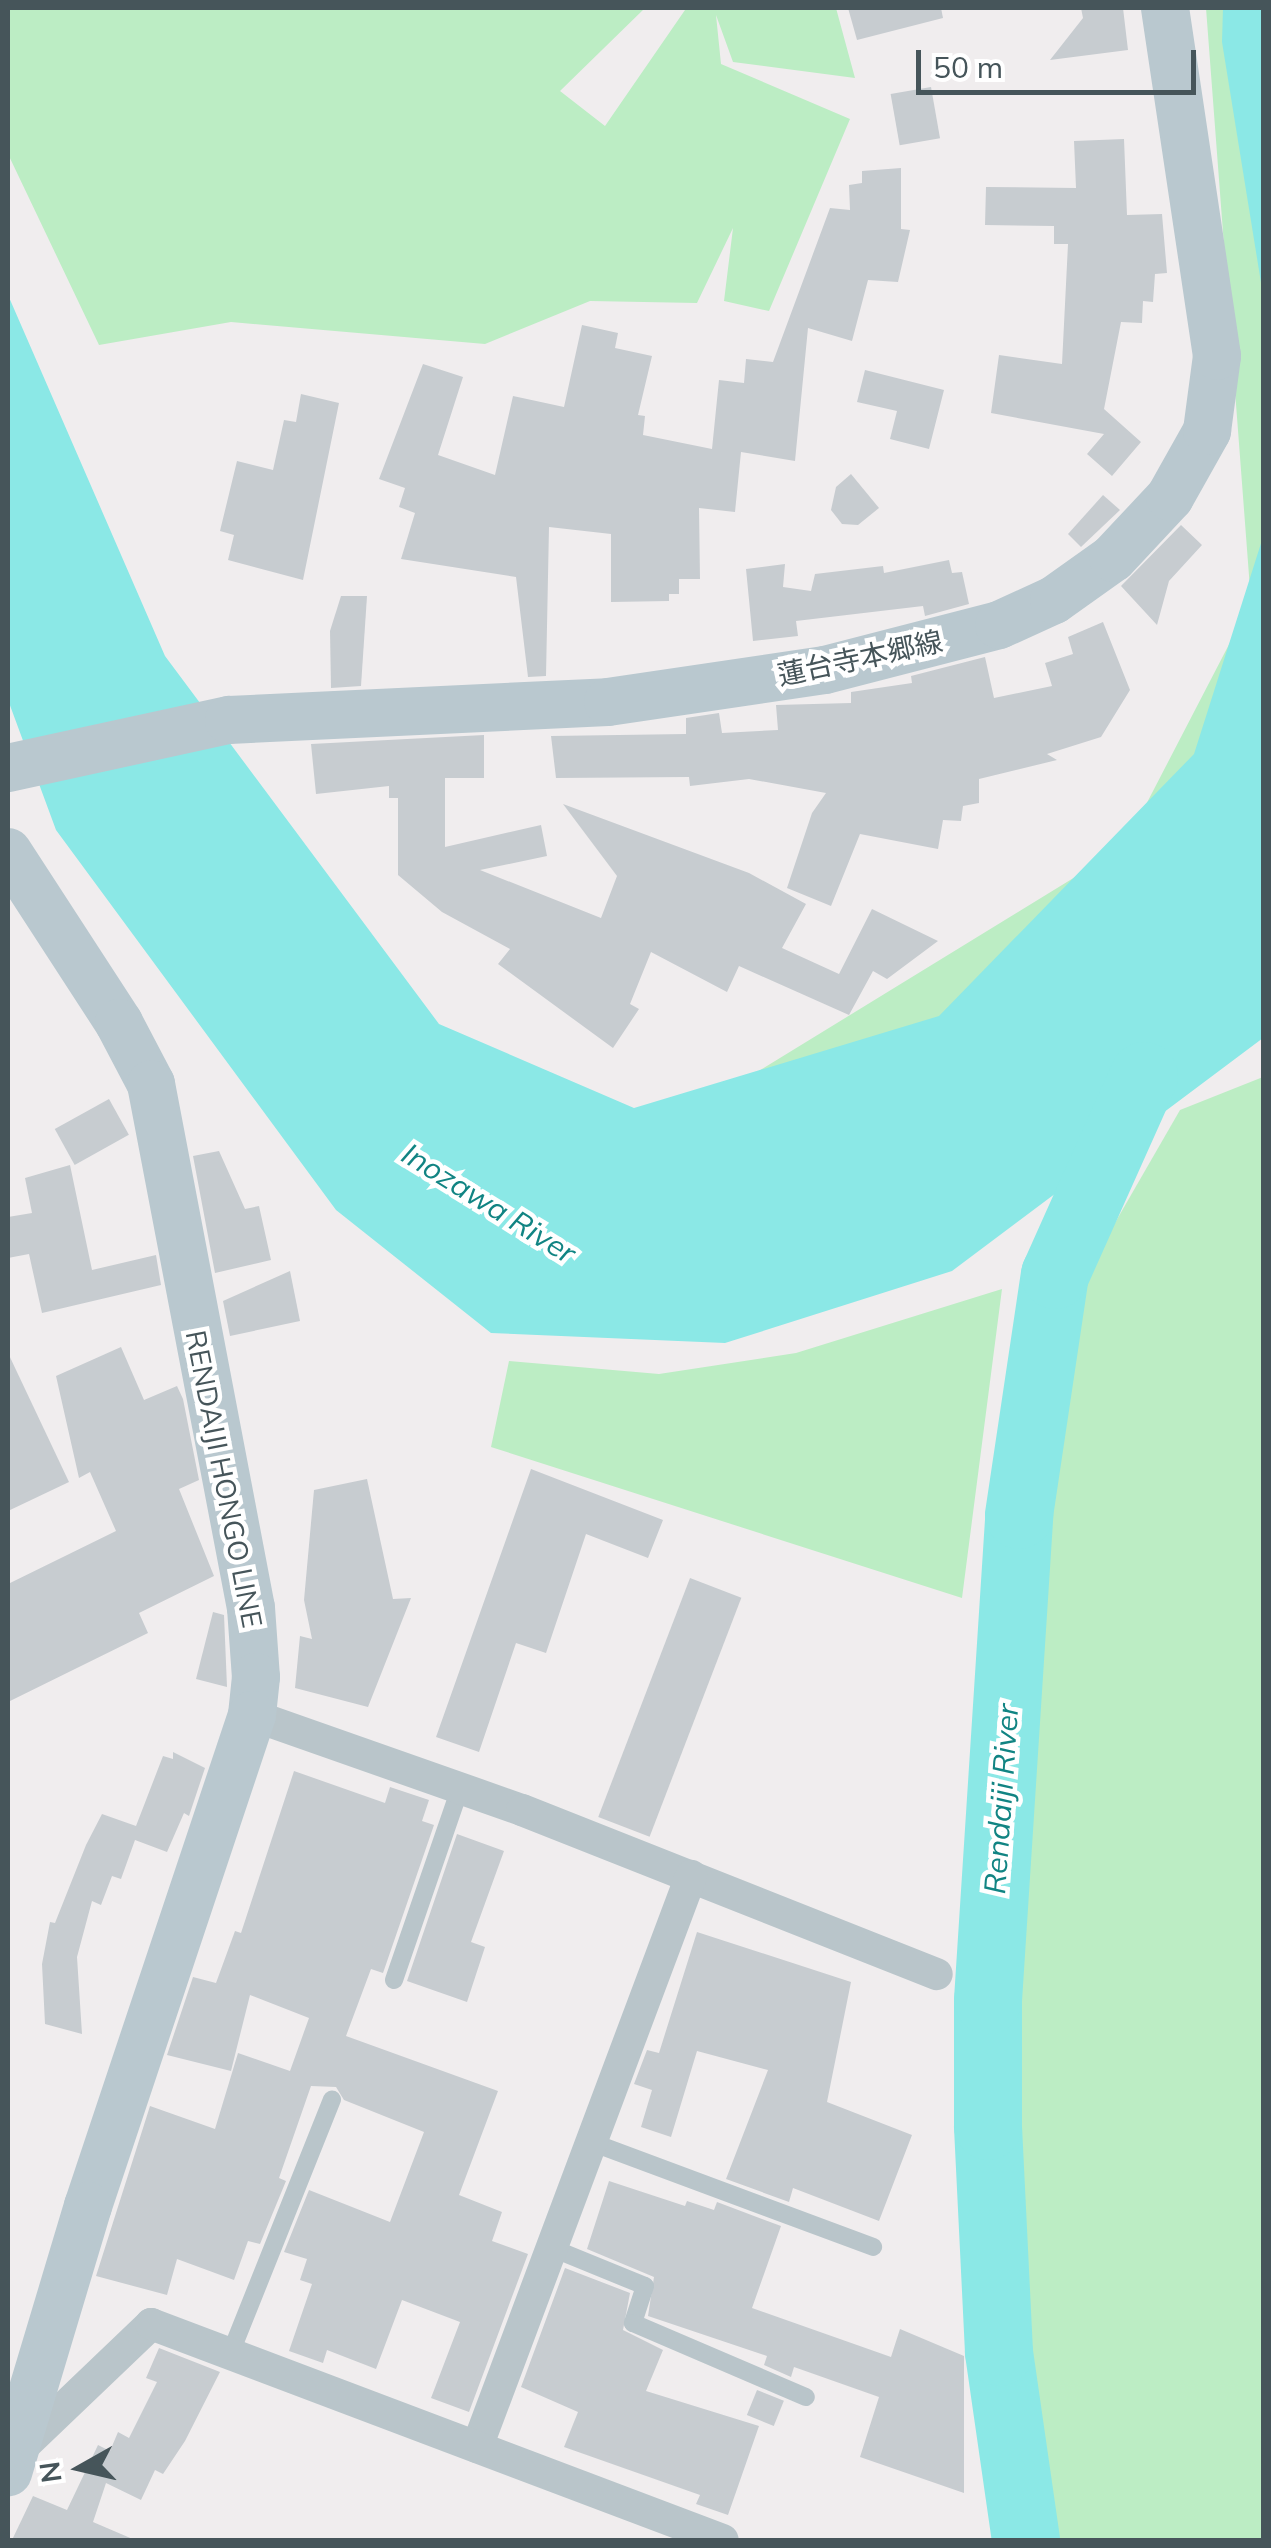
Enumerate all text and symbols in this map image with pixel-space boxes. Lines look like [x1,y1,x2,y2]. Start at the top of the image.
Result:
scale bar [921,30,1201,92]
text: 50 m [933,48,1003,86]
street label: 蓮台寺本郷線 [774,624,946,692]
water label: Inozawa River [396,1135,582,1271]
street label: RENDAIJI HONGO LINE [179,1327,269,1631]
water label: Rendaiji River [976,1703,1026,1895]
north arrow [30,2418,130,2518]
text: N [31,2459,69,2485]

